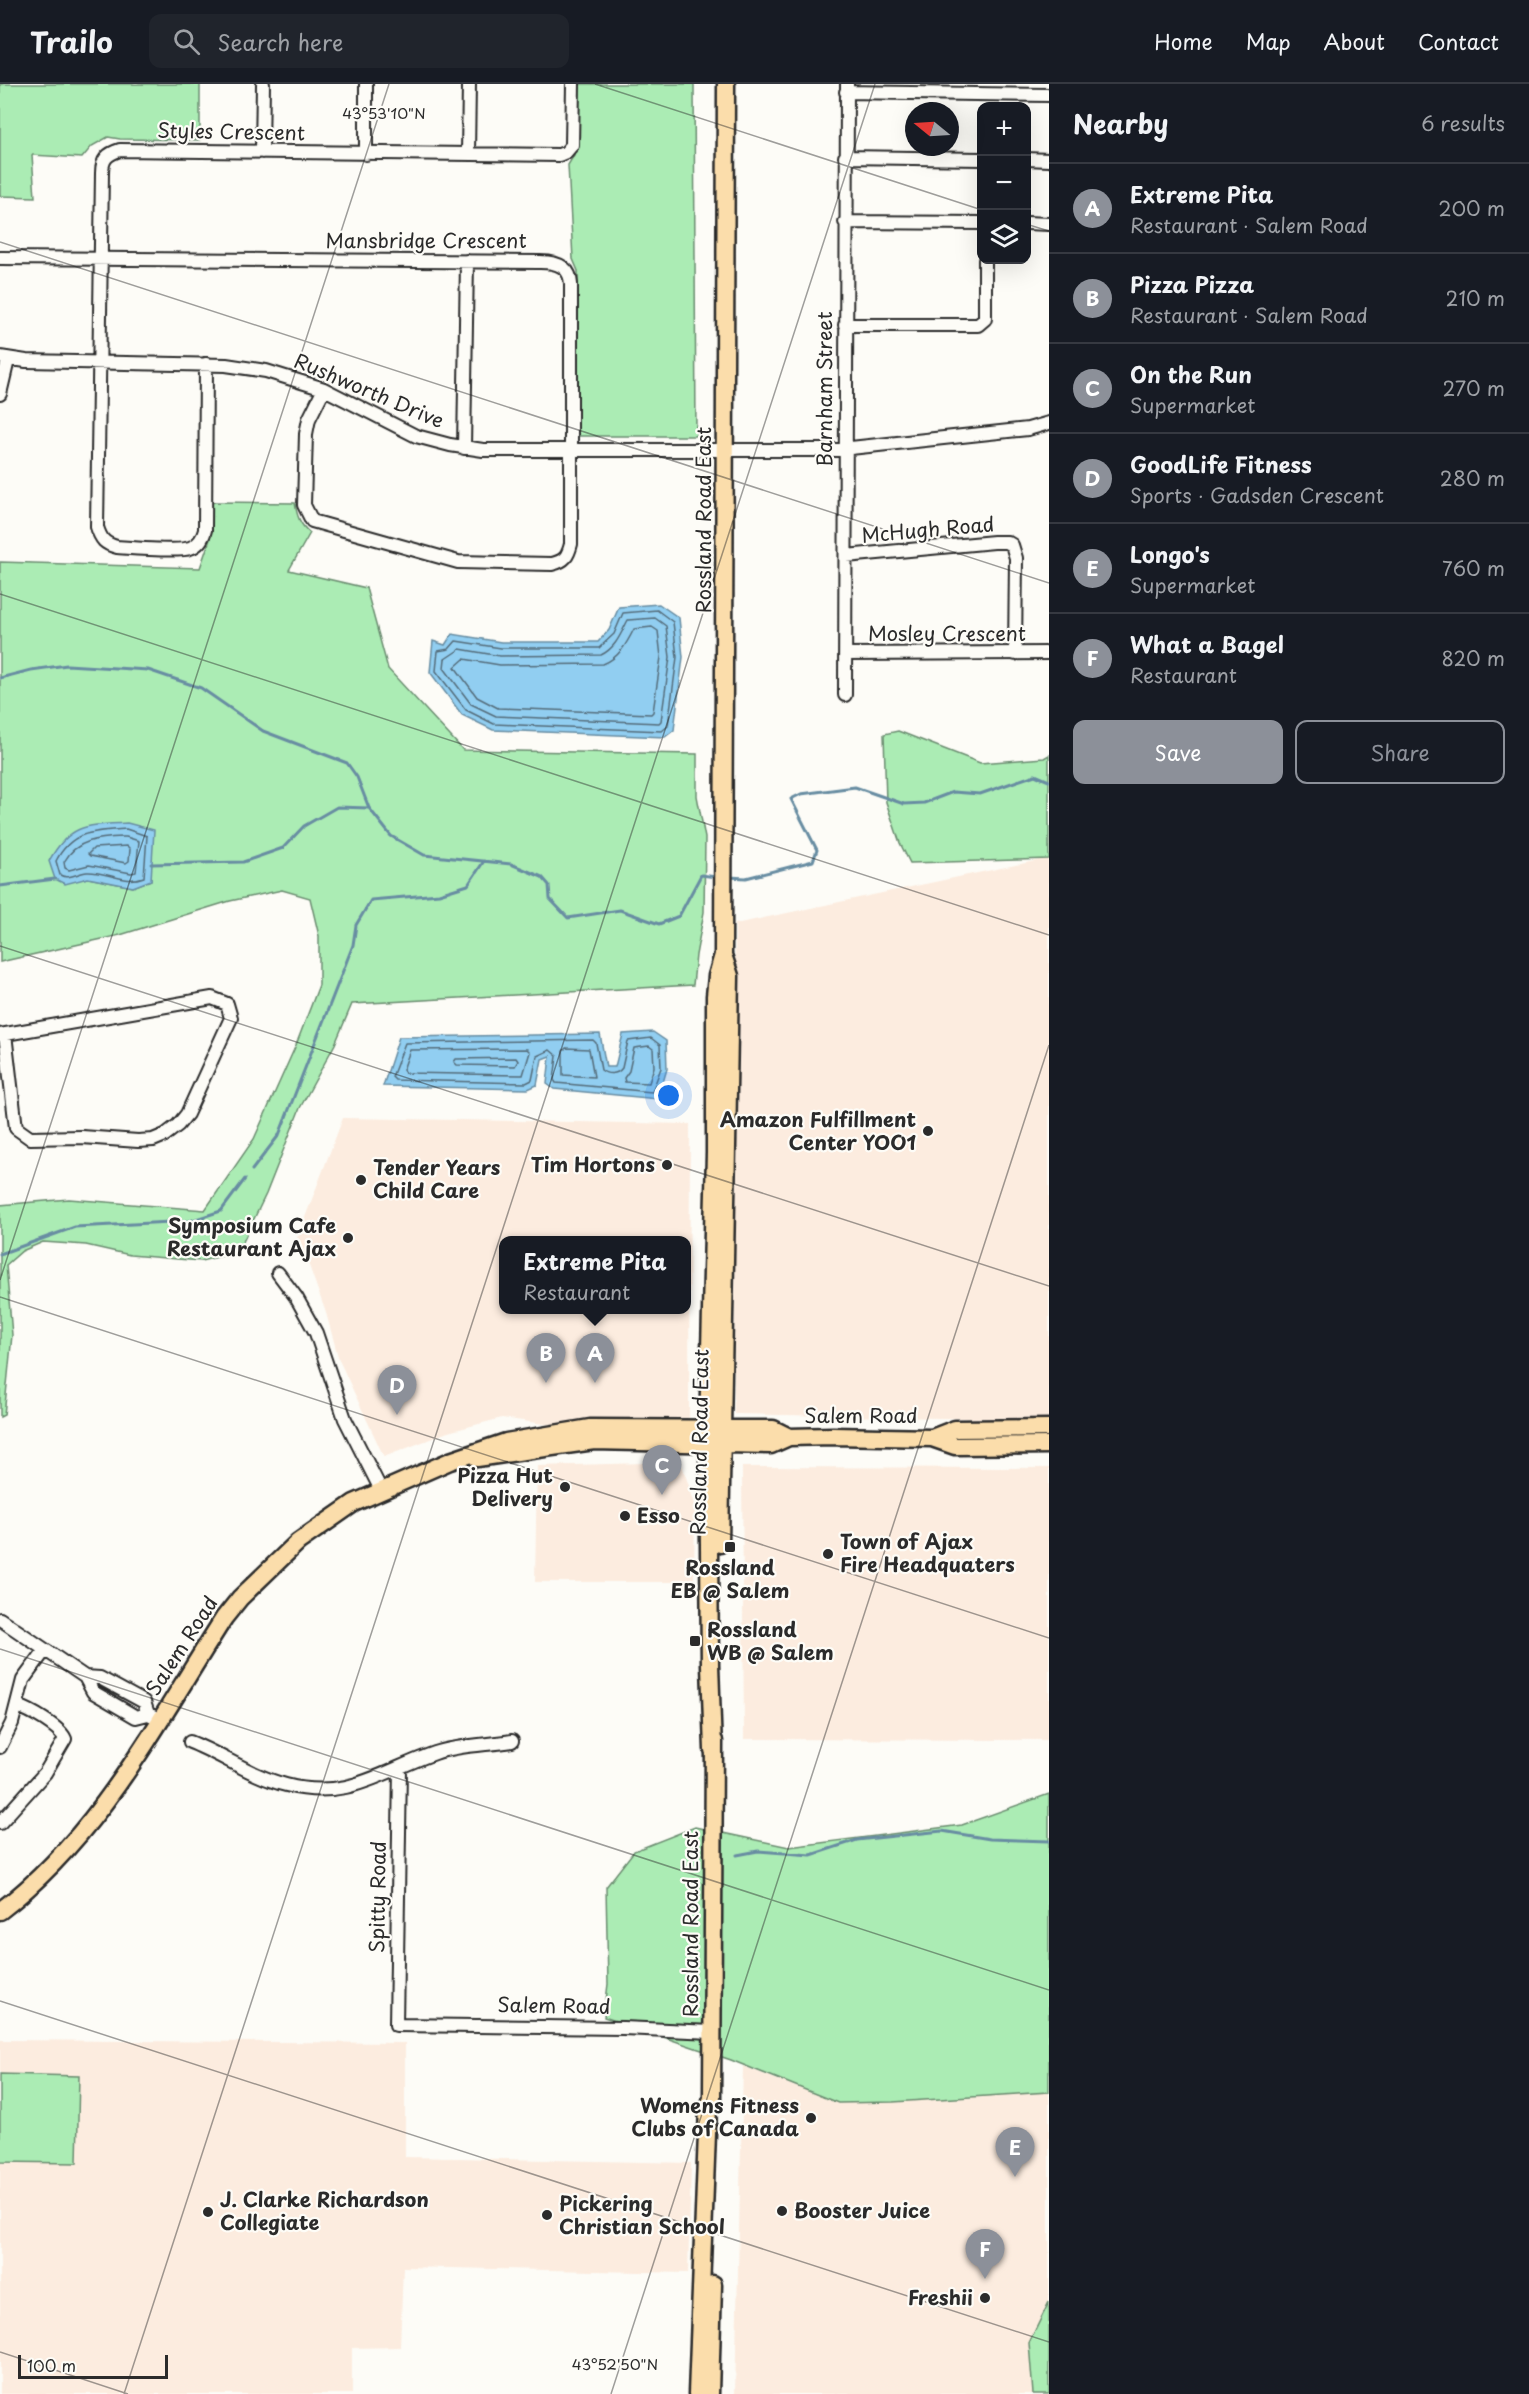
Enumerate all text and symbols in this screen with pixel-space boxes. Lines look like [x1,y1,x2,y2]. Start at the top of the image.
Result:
search box [149,14,569,68]
text: Trailo [30,20,113,63]
icon: search [170,25,203,58]
text: Search here [218,25,343,58]
text: Home [1154,25,1213,57]
text: Map [1246,25,1291,57]
text: About [1324,25,1385,57]
text: Contact [1418,25,1499,57]
text: 43°53'10"N [342,101,426,124]
north arrow [905,102,959,156]
map controls [977,102,1031,264]
button: + [977,102,1031,156]
text: Nearby [1073,104,1168,143]
text: 6 results [1421,108,1505,138]
street label: Styles Crescent [157,115,305,147]
button: − [977,156,1031,210]
text: Extreme Pita [1130,177,1273,210]
text: A [1085,193,1100,223]
text: 200 m [1438,193,1505,223]
button: layers [977,210,1031,264]
text: Restaurant · Salem Road [1130,210,1368,240]
street label: Mansbridge Crescent [325,225,527,255]
text: Pizza Pizza [1130,267,1254,300]
text: B [1086,283,1099,313]
text: 210 m [1446,283,1505,313]
text: Restaurant · Salem Road [1130,300,1368,330]
street label: Barnham Street [809,311,839,467]
street label: Rushworth Drive [290,345,449,435]
text: On the Run [1130,357,1252,390]
text: C [1085,373,1100,403]
text: 270 m [1442,373,1505,403]
text: Supermarket [1130,390,1256,420]
street label: Rossland Road East [688,427,718,613]
text: GoodLife Fitness [1130,447,1312,480]
text: D [1085,463,1100,493]
text: 280 m [1440,463,1505,493]
text: Sports · Gadsden Crescent [1130,480,1384,510]
street label: McHugh Road [860,508,996,550]
text: Longo's [1130,537,1210,570]
text: E [1086,553,1099,583]
text: 760 m [1442,553,1505,583]
text: Supermarket [1130,570,1256,600]
street label: Mosley Crescent [868,618,1026,648]
text: What a Bagel [1130,627,1284,660]
text: F [1087,643,1098,673]
text: 820 m [1442,643,1505,673]
text: Restaurant [1130,660,1237,690]
button: Save [1073,720,1283,784]
button: Share [1295,720,1505,784]
your location [654,1081,683,1110]
place label: Amazon Fulfillment Center YOO1 [720,1104,916,1157]
marker: Amazon Fulfillment Center YOO1 [921,1124,935,1138]
place label: Tim Hortons [531,1149,655,1179]
place label: Tender Years Child Care [373,1152,501,1205]
marker: Tim Hortons [660,1158,674,1172]
marker: Tender Years Child Care [354,1173,368,1187]
place label: Symposium Cafe Restaurant Ajax [167,1210,336,1263]
marker: Symposium Cafe Restaurant Ajax [341,1231,355,1245]
popup [499,1236,691,1314]
text: Extreme Pita [523,1244,667,1277]
text: Restaurant [523,1277,630,1307]
pin: B [526,1334,566,1383]
pin: A [576,1334,614,1383]
street label: Rossland Road East [682,1348,716,1535]
pin: D [378,1366,416,1415]
street label: Salem Road [804,1400,918,1430]
pin: C [642,1446,682,1495]
place label: Pizza Hut Delivery [457,1460,553,1513]
marker: Pizza Hut Delivery [558,1480,572,1494]
place label: Esso [637,1500,680,1530]
marker: Esso [618,1509,632,1523]
place label: Town of Ajax Fire Headquaters [840,1526,1015,1579]
marker: Rossland EB @ Salem [723,1540,737,1554]
marker: Town of Ajax Fire Headquaters [821,1547,835,1561]
place label: Rossland EB @ Salem [671,1552,789,1605]
street label: Salem Road [138,1590,225,1701]
place label: Rossland WB @ Salem [707,1614,834,1667]
marker: Rossland WB @ Salem [688,1634,702,1648]
street label: Rossland Road East [675,1831,705,2017]
street label: Spitty Road [361,1841,393,1953]
street label: Salem Road [497,1989,611,2021]
place label: Womens Fitness Clubs of Canada [631,2090,799,2143]
marker: Womens Fitness Clubs of Canada [804,2111,818,2125]
pin: E [996,2128,1034,2177]
place label: J. Clarke Richardson Collegiate [220,2184,429,2237]
place label: Pickering Christian School [559,2188,725,2241]
place label: Booster Juice [794,2195,930,2225]
marker: Booster Juice [775,2204,789,2218]
marker: J. Clarke Richardson Collegiate [201,2205,215,2219]
marker: Pickering Christian School [540,2208,554,2222]
pin: F [966,2230,1004,2279]
place label: Freshii [908,2282,973,2312]
marker: Freshii [978,2291,992,2305]
scale bar [18,2352,168,2380]
text: 43°52'50"N [572,2352,658,2375]
text: 100 m [27,2353,76,2377]

